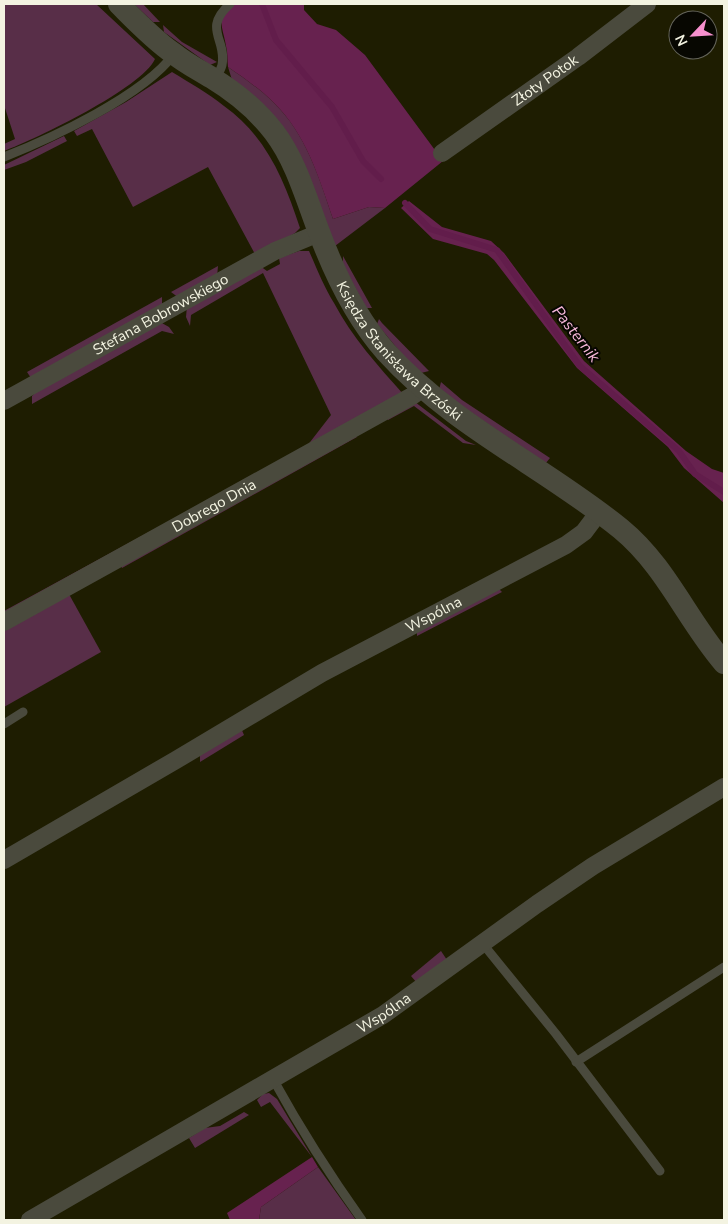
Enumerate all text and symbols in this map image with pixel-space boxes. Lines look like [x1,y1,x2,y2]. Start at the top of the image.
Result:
north arrow [668,10,718,60]
text: N [671,32,692,49]
street label: Złoty Potok [508,50,583,111]
street label: Stefana Bobrowskiego [89,269,232,360]
street label: Księdza Stanisława Brzóski [332,278,466,425]
water label: Pasternik [547,301,606,368]
street label: Dobrego Dnia [168,474,260,537]
street label: Wspólna [402,591,465,637]
street label: Wspólna [353,988,415,1038]

